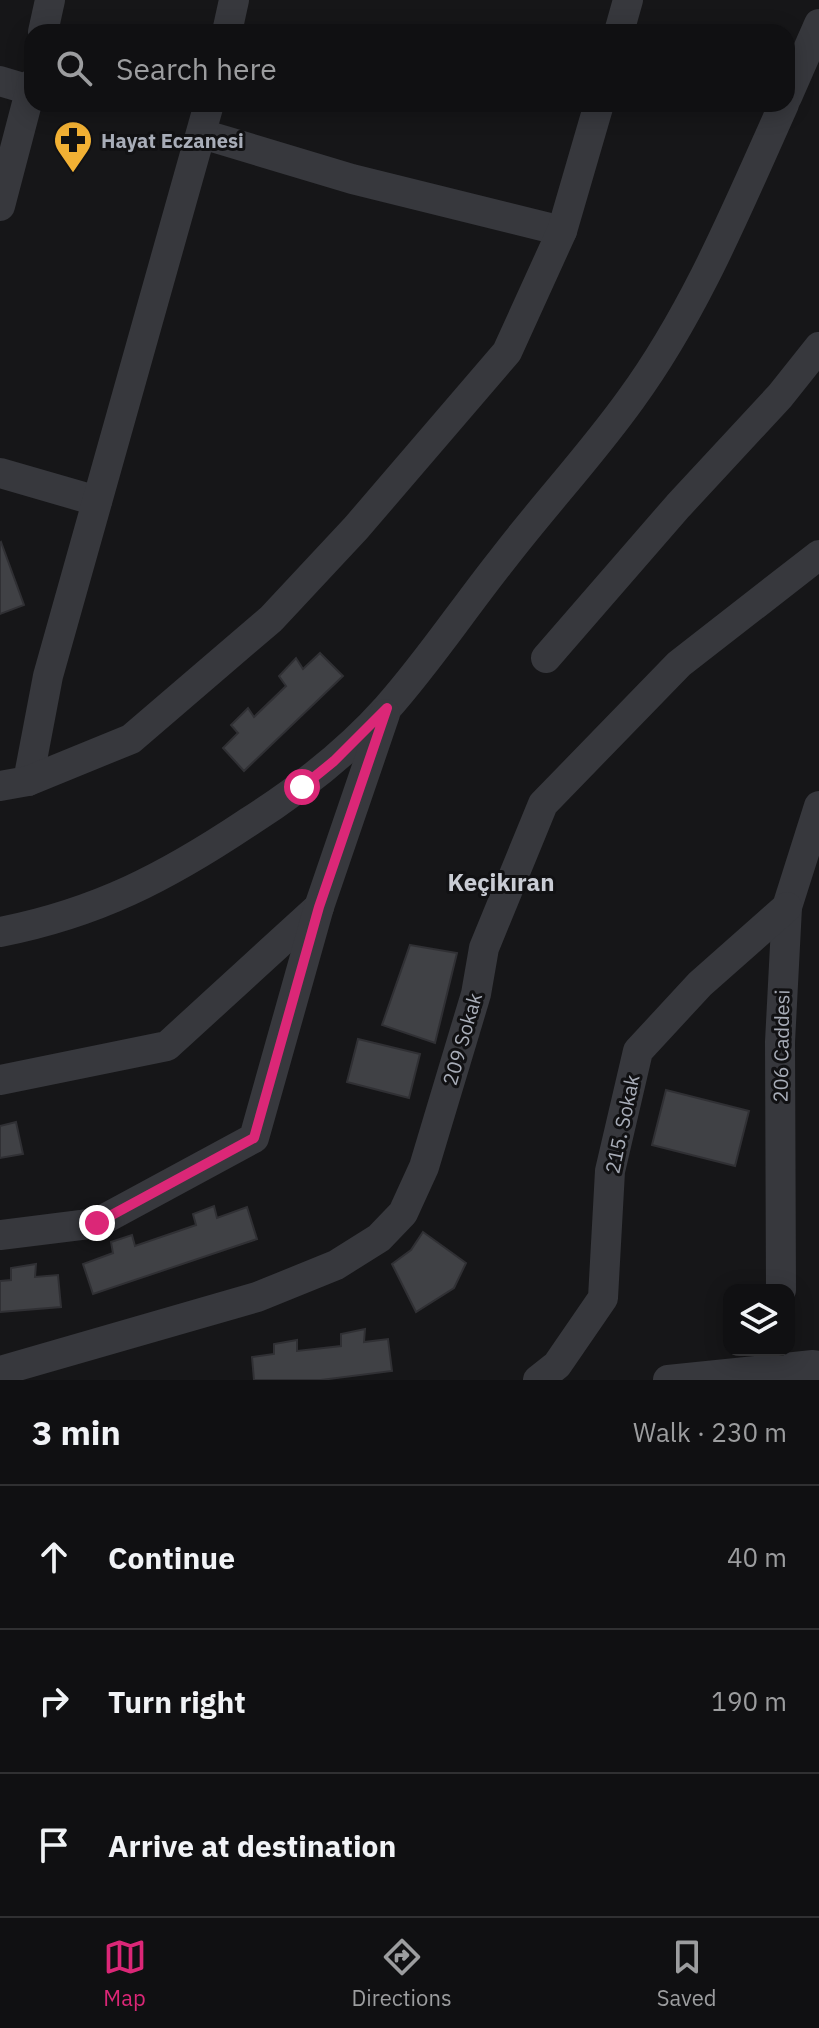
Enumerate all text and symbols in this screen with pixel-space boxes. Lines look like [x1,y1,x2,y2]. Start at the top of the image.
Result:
search box [24,24,795,112]
icon: search [52,46,96,90]
text: Search here [116,49,277,88]
pharmacy icon: Hayat Eczanesi [52,119,94,174]
place label: Hayat Eczanesi [101,127,244,154]
route start [284,769,320,805]
district label: Keçikıran [448,866,554,898]
street label: 209 Sokak [436,989,488,1088]
street label: 206 Caddesi [767,989,795,1103]
street label: 215. Sokak [598,1072,646,1176]
route end [79,1205,115,1241]
map controls [723,1284,795,1356]
button: layers [723,1284,795,1356]
text: 3 min [32,1410,121,1454]
text: Walk · 230 m [633,1415,787,1449]
icon: ahead [32,1535,76,1579]
text: Continue [108,1538,235,1577]
text: 40 m [727,1540,787,1574]
icon: right [32,1679,76,1723]
text: Turn right [108,1682,246,1721]
text: 190 m [711,1684,787,1718]
icon: arrive [32,1823,76,1867]
text: Arrive at destination [108,1826,396,1865]
tab: Map [103,1935,147,2012]
tab: Directions [352,1935,452,2012]
tab: Saved [657,1935,716,2012]

